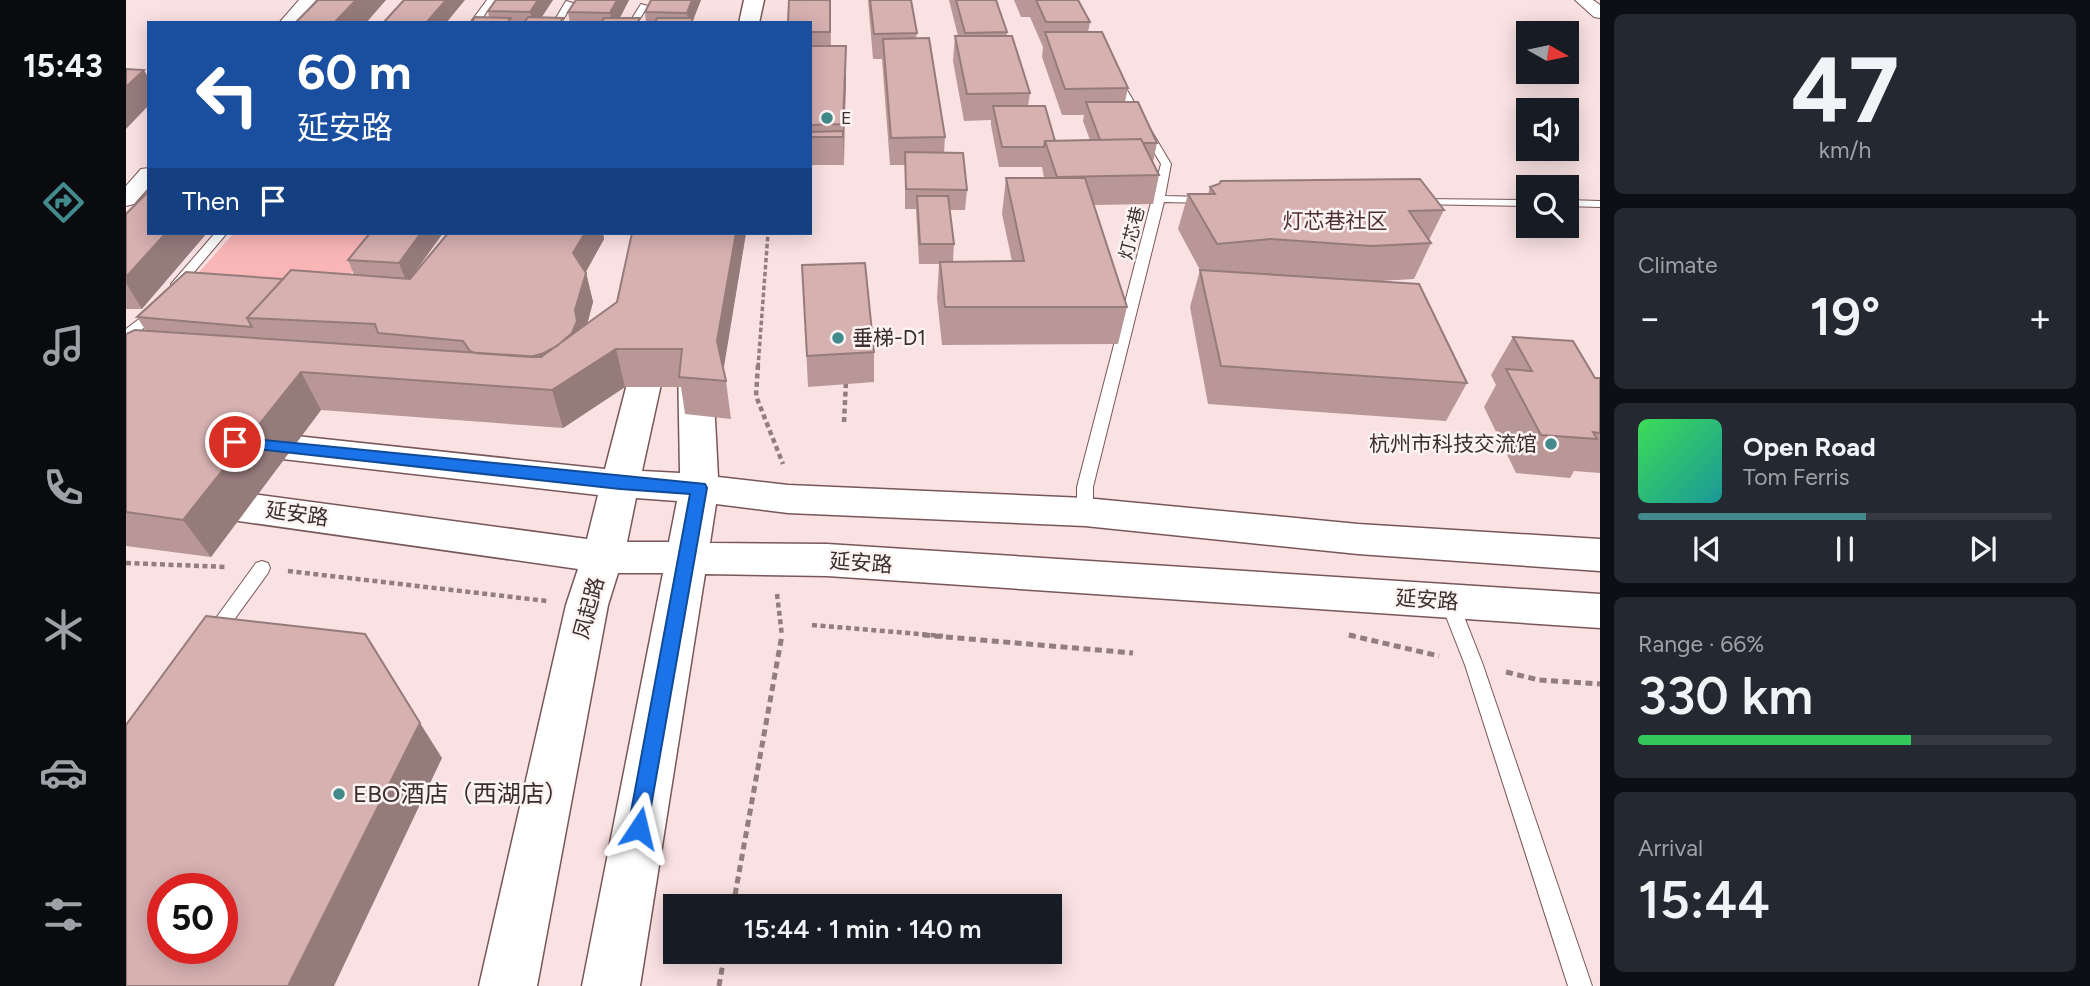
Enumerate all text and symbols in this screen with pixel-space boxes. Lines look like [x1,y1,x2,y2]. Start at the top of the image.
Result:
north arrow [1516,21,1578,84]
map controls [1516,21,1579,238]
text: 47 [1791,36,1899,145]
text: 60 m [297,42,412,101]
text: 15:43 [23,47,103,85]
icon: left [182,49,273,140]
button: sound [1516,98,1579,161]
place label: E [841,107,852,129]
text: 延安路 [297,109,393,147]
marker: E [819,110,835,126]
text: km/h [1819,136,1871,164]
button: search [1516,175,1579,238]
icon: directions [39,178,88,227]
icon: arrive [254,182,292,220]
text: Then [182,185,240,217]
street label: 灯芯巷 [1115,204,1149,262]
district label: 灯芯巷社区 [1283,208,1388,233]
text: Climate [1638,251,1717,279]
text: 19° [1809,286,1881,348]
text: − [1638,295,1662,341]
text: + [2028,295,2052,341]
icon: music [39,321,88,370]
place label: 垂梯-D1 [852,325,926,350]
marker: 垂梯-D1 [830,330,846,346]
pin [205,412,265,472]
icon: arrive [216,423,254,461]
place label: 杭州市科技交流馆 [1369,431,1537,456]
text: Open Road [1743,431,1876,463]
marker: 杭州市科技交流馆 [1543,436,1559,452]
icon: phone [39,463,88,512]
text: Tom Ferris [1743,463,1849,491]
street label: 延安路 [264,497,330,530]
icon: previous [1688,530,1726,568]
icon: pause [1826,530,1864,568]
icon: next [1964,530,2002,568]
street label: 延安路 [829,548,893,577]
street label: 凤起路 [568,574,609,642]
street label: 延安路 [1395,585,1459,614]
icon: climate [39,605,88,654]
text: Range · 66% [1638,630,1764,658]
text: 330 km [1638,665,1813,727]
icon: car [39,748,88,797]
place label: EBO酒店（西湖店） [353,779,569,808]
marker: EBO酒店（西湖店） [331,786,347,802]
position arrow [602,791,676,865]
text: Arrival [1638,834,1703,862]
text: 15:44 [1638,869,1770,931]
speed limit sign: 50 [147,873,238,964]
icon: filters [39,890,88,939]
text: 15:44 · 1 min · 140 m [744,913,981,945]

